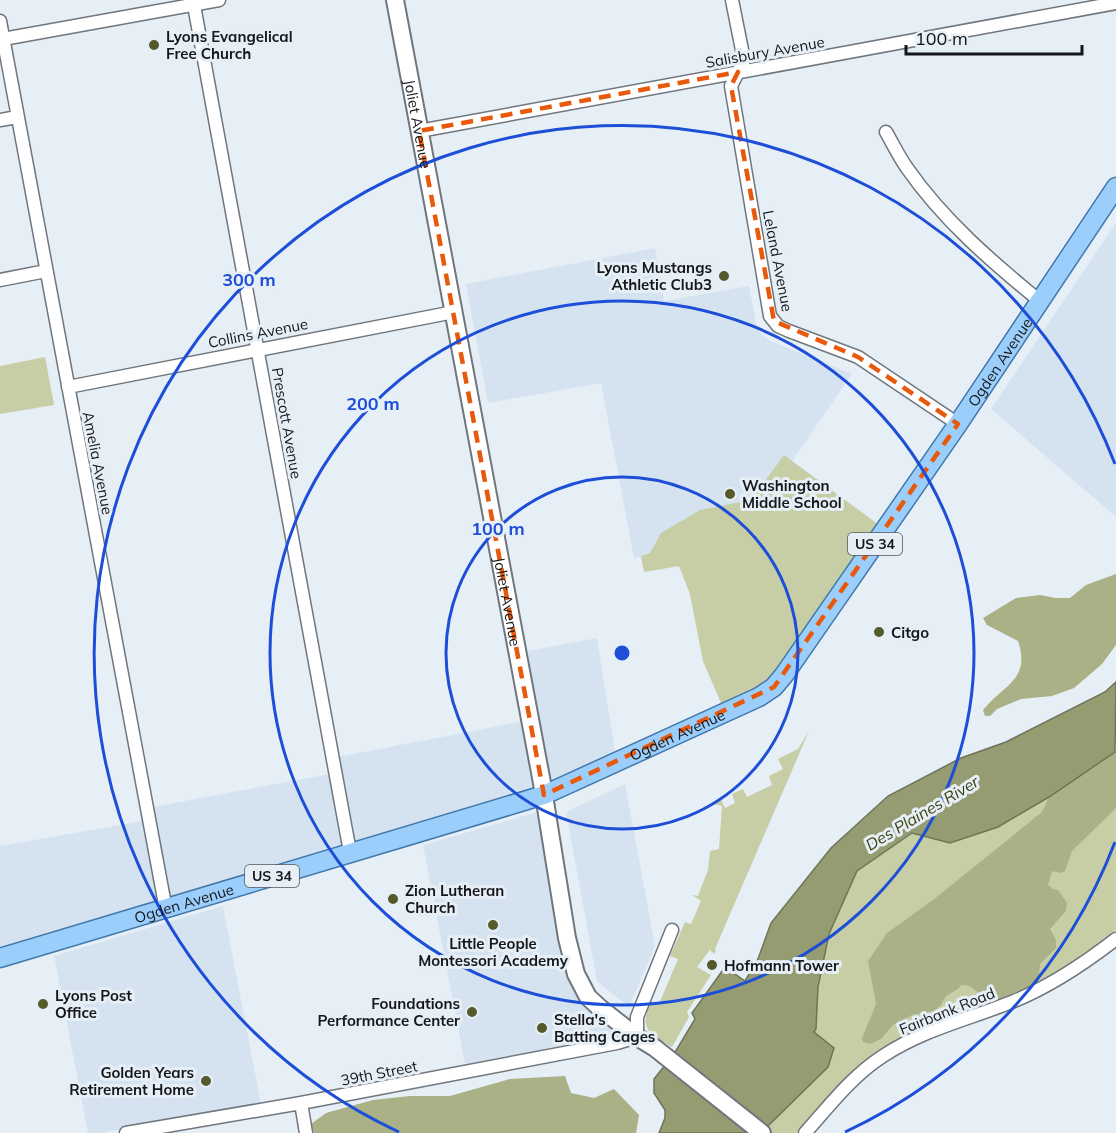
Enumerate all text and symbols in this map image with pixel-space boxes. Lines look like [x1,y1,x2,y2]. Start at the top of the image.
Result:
scale bar [906,18,1082,56]
place label: Lyons Evangelical Free Church [166,27,293,63]
text: 100 m [915,27,968,50]
street label: Salisbury Avenue [704,32,826,72]
marker: Lyons Evangelical Free Church [147,38,161,52]
street label: Joliet Avenue [401,78,436,170]
street label: Leland Avenue [759,209,797,313]
place label: Lyons Mustangs Athletic Club3 [596,258,712,294]
text: 300 m [222,268,276,291]
marker: Lyons Mustangs Athletic Club3 [717,269,731,283]
street label: Collins Avenue [206,314,310,352]
street label: Ogden Avenue [963,314,1036,410]
street label: Prescott Avenue [268,366,306,480]
text: 200 m [346,392,400,415]
street label: Amelia Avenue [79,410,117,516]
place label: Washington Middle School [742,476,842,512]
marker: Washington Middle School [723,487,737,501]
text: 100 m [471,517,525,540]
road number: US 34 [848,533,902,555]
street label: Joliet Avenue [490,555,526,648]
place label: Citgo [891,623,929,642]
marker: Citgo [872,625,886,639]
centre of rings [612,643,632,663]
street label: Ogden Avenue [626,704,728,764]
water label: Des Plaines River [862,771,983,855]
road number: US 34 [245,865,299,887]
street label: Ogden Avenue [132,879,236,927]
place label: Zion Lutheran Church [405,881,504,917]
marker: Zion Lutheran Church [386,892,400,906]
marker: Little People Montessori Academy [486,918,500,932]
place label: Little People Montessori Academy [418,934,569,970]
place label: Hofmann Tower [724,956,839,975]
marker: Hofmann Tower [705,958,719,972]
street label: Fairbank Road [896,983,998,1039]
place label: Lyons Post Office [55,986,132,1022]
place label: Foundations Performance Center [317,994,460,1030]
marker: Lyons Post Office [36,997,50,1011]
marker: Foundations Performance Center [465,1005,479,1019]
place label: Stella's Batting Cages [554,1010,655,1046]
marker: Stella's Batting Cages [535,1021,549,1035]
street label: 39th Street [339,1056,419,1090]
place label: Golden Years Retirement Home [69,1063,194,1099]
marker: Golden Years Retirement Home [199,1074,213,1088]

